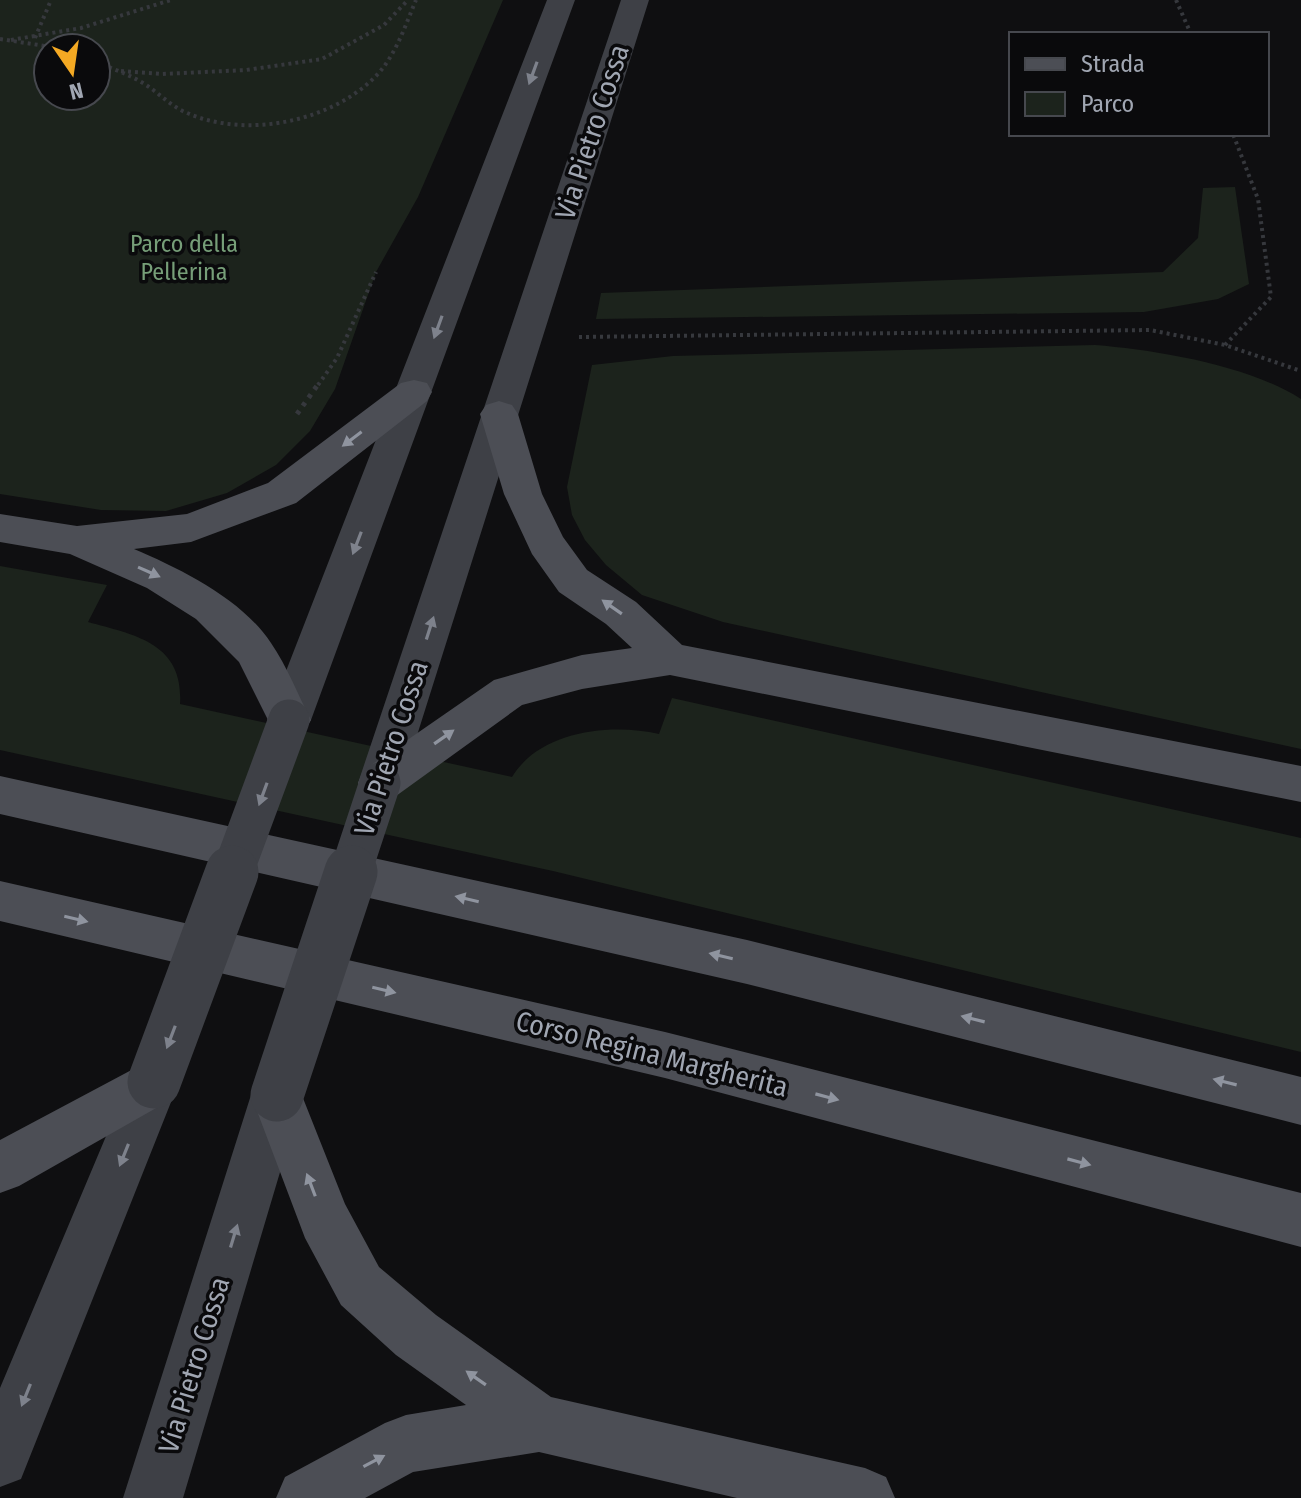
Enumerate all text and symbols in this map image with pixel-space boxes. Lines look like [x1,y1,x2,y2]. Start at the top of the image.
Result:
north arrow [32,32,112,112]
legend [1009,32,1269,136]
street label: Via Pietro Cossa [548,40,636,224]
text: Strada [1081,50,1145,78]
one-way arrow [526,61,539,85]
text: N [67,76,86,106]
text: Parco [1081,90,1134,118]
park label: Parco della Pellerina [130,230,238,286]
one-way arrow [431,316,444,340]
one-way arrow [341,431,363,447]
one-way arrow [350,531,363,555]
one-way arrow [137,566,160,579]
one-way arrow [601,600,622,615]
one-way arrow [425,616,437,640]
street label: Via Pietro Cossa [347,656,435,840]
one-way arrow [433,730,454,745]
one-way arrow [256,782,269,806]
one-way arrow [455,892,480,905]
one-way arrow [64,913,89,926]
one-way arrow [708,949,733,962]
one-way arrow [372,984,397,997]
street label: Corso Regina Margherita [513,1004,791,1104]
one-way arrow [961,1012,986,1024]
one-way arrow [164,1025,177,1049]
one-way arrow [1213,1076,1238,1088]
one-way arrow [815,1091,840,1103]
one-way arrow [118,1143,131,1167]
one-way arrow [1066,1157,1091,1169]
one-way arrow [304,1173,317,1197]
one-way arrow [228,1224,240,1248]
street label: Via Pietro Cossa [152,1273,236,1457]
one-way arrow [465,1371,486,1386]
one-way arrow [19,1383,32,1407]
one-way arrow [363,1455,386,1468]

